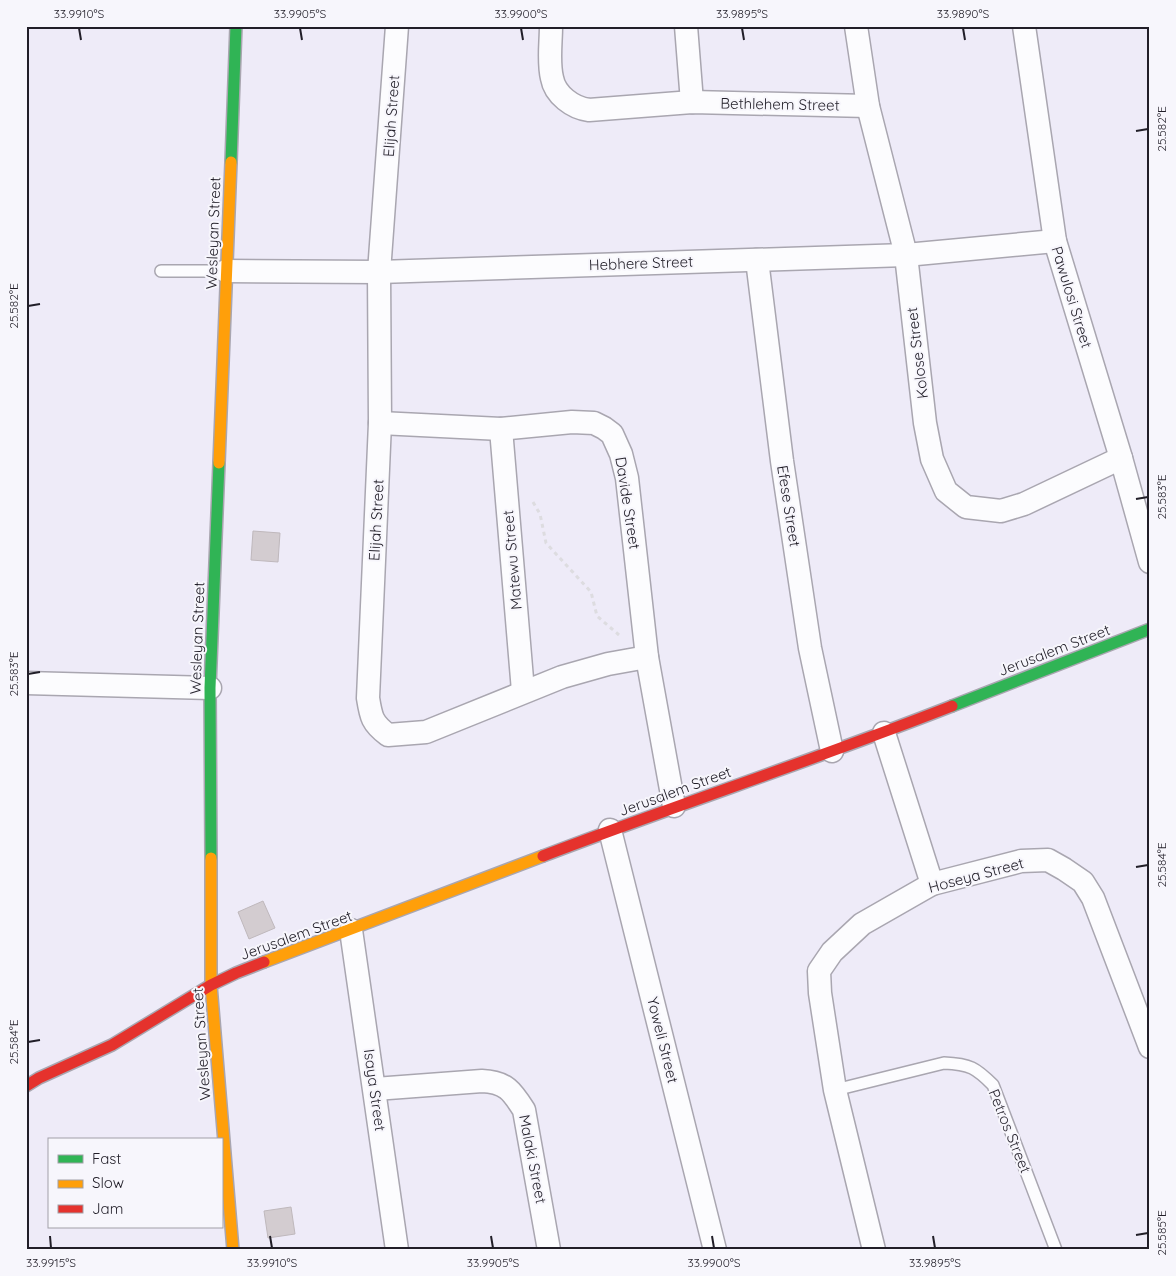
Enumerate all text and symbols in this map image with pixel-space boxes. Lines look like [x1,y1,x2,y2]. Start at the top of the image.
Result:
text: 33.9910°S [54,6,105,21]
text: 33.9905°S [274,6,327,21]
text: 33.9900°S [494,6,548,21]
text: 33.9895°S [716,6,768,21]
text: 33.9890°S [937,6,989,21]
street label: Elijah Street [379,74,403,158]
street label: Bethlehem Street [720,93,840,115]
text: 25.582°E [1154,106,1169,152]
street label: Wesleyan Street [202,176,224,290]
street label: Pawulosi Street [1048,244,1096,350]
street label: Hebhere Street [589,252,693,274]
text: 25.582°E [6,283,21,329]
street label: Kolose Street [902,306,932,400]
street label: Davide Street [611,455,645,551]
street label: Efese Street [773,464,805,548]
text: 25.583°E [1154,474,1169,520]
street label: Elijah Street [364,479,388,561]
street label: Matewu Street [498,509,526,611]
street label: Wesleyan Street [186,581,208,695]
street label: Jerusalem Street [995,620,1113,680]
text: 25.583°E [6,651,21,697]
street label: Jerusalem Street [616,762,734,820]
text: 25.584°E [1154,842,1169,888]
street label: Hoseya Street [926,853,1026,897]
street label: Jerusalem Street [237,906,355,964]
street label: Wesleyan Street [188,987,214,1101]
street label: Yoweli Street [643,995,683,1085]
text: 25.584°E [6,1019,21,1065]
street label: Isaya Street [360,1048,390,1132]
street label: Petros Street [985,1086,1035,1176]
street label: Malaki Street [515,1113,551,1205]
legend [48,1138,222,1228]
text: Fast [92,1149,121,1168]
text: Slow [92,1173,124,1192]
text: Jam [92,1199,123,1218]
text: 25.585°E [1154,1210,1169,1256]
text: 33.9915°S [26,1255,76,1270]
text: 33.9910°S [247,1255,298,1270]
text: 33.9905°S [467,1255,520,1270]
text: 33.9900°S [687,1255,741,1270]
text: 33.9895°S [909,1255,961,1270]

